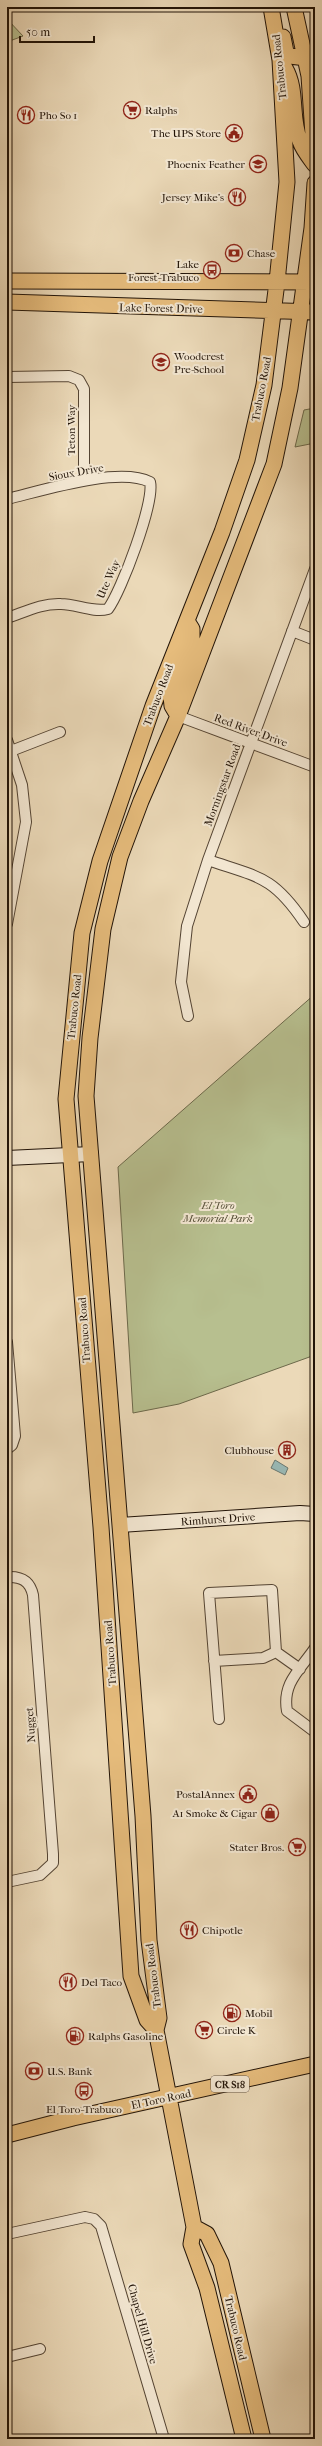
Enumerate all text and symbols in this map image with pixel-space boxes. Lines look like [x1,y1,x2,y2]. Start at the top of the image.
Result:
scale bar [20,18,94,44]
text: 50 m [26,25,50,39]
street label: Trabuco Road [270,33,289,100]
supermarket icon: Ralphs [122,100,142,120]
place label: Ralphs [145,104,177,117]
restaurant icon: Pho So 1 [16,105,36,125]
place label: Pho So 1 [39,109,77,122]
public building icon: The UPS Store [224,123,244,143]
place label: The UPS Store [151,127,222,140]
school or university icon: Phoenix Feather [248,154,268,174]
place label: Phoenix Feather [167,158,245,171]
restaurant icon: Jersey Mike's [227,187,247,207]
place label: Jersey Mike's [161,191,224,204]
bank icon: Chase [224,243,244,263]
place label: Chase [247,247,276,260]
place label: Lake Forest-Trabuco [128,258,200,284]
bus stop icon: Lake Forest-Trabuco [202,260,222,280]
street label: Lake Forest Drive [119,301,203,316]
place label: Woodcrest Pre-School [173,350,224,376]
school or university icon: Woodcrest Pre-School [151,352,171,372]
street label: Trabuco Road [249,355,274,423]
street label: Teton Way [65,403,78,455]
street label: Sioux Drive [48,461,105,484]
street label: Ute Way [94,557,123,601]
street label: Trabuco Road [141,661,177,728]
street label: Red River Drive [212,711,290,750]
street label: Morningstar Road [202,741,244,828]
street label: Trabuco Road [65,973,84,1040]
park label: El Toro Memorial Park [182,1199,253,1225]
street label: Trabuco Road [76,1296,93,1363]
building icon: Clubhouse [277,1440,297,1460]
place label: Clubhouse [224,1444,275,1457]
street label: Rimhurst Drive [180,1510,256,1529]
street label: Trabuco Road [102,1619,119,1686]
street label: Nugget [23,1707,38,1743]
public building icon: PostalAnnex [238,1784,258,1804]
place label: PostalAnnex [176,1788,235,1801]
shop icon: A1 Smoke & Cigar [260,1803,280,1823]
place label: A1 Smoke & Cigar [171,1807,257,1820]
supermarket icon: Stater Bros. [287,1837,307,1857]
place label: Stater Bros. [229,1841,284,1854]
restaurant icon: Chipotle [179,1920,199,1940]
place label: Chipotle [202,1924,243,1937]
street label: Trabuco Road [143,1942,164,2009]
restaurant icon: Del Taco [58,1972,78,1992]
place label: Del Taco [81,1976,123,1989]
fuel station icon: Mobil [222,2003,242,2023]
place label: Mobil [245,2007,272,2020]
supermarket icon: Circle K [194,2020,214,2040]
place label: Circle K [217,2024,257,2037]
fuel station icon: Ralphs Gasoline [65,2026,85,2046]
place label: Ralphs Gasoline [88,2030,164,2043]
bank icon: U.S. Bank [24,2061,44,2081]
place label: U.S. Bank [47,2065,92,2078]
road number: CR S18 [211,2076,249,2092]
bus stop icon: El Toro-Trabuco [74,2081,94,2101]
street label: El Toro Road [130,2087,193,2112]
place label: El Toro-Trabuco [46,2103,122,2116]
street label: Chapel Hill Drive [125,2283,160,2366]
street label: Trabuco Road [222,2295,249,2362]

